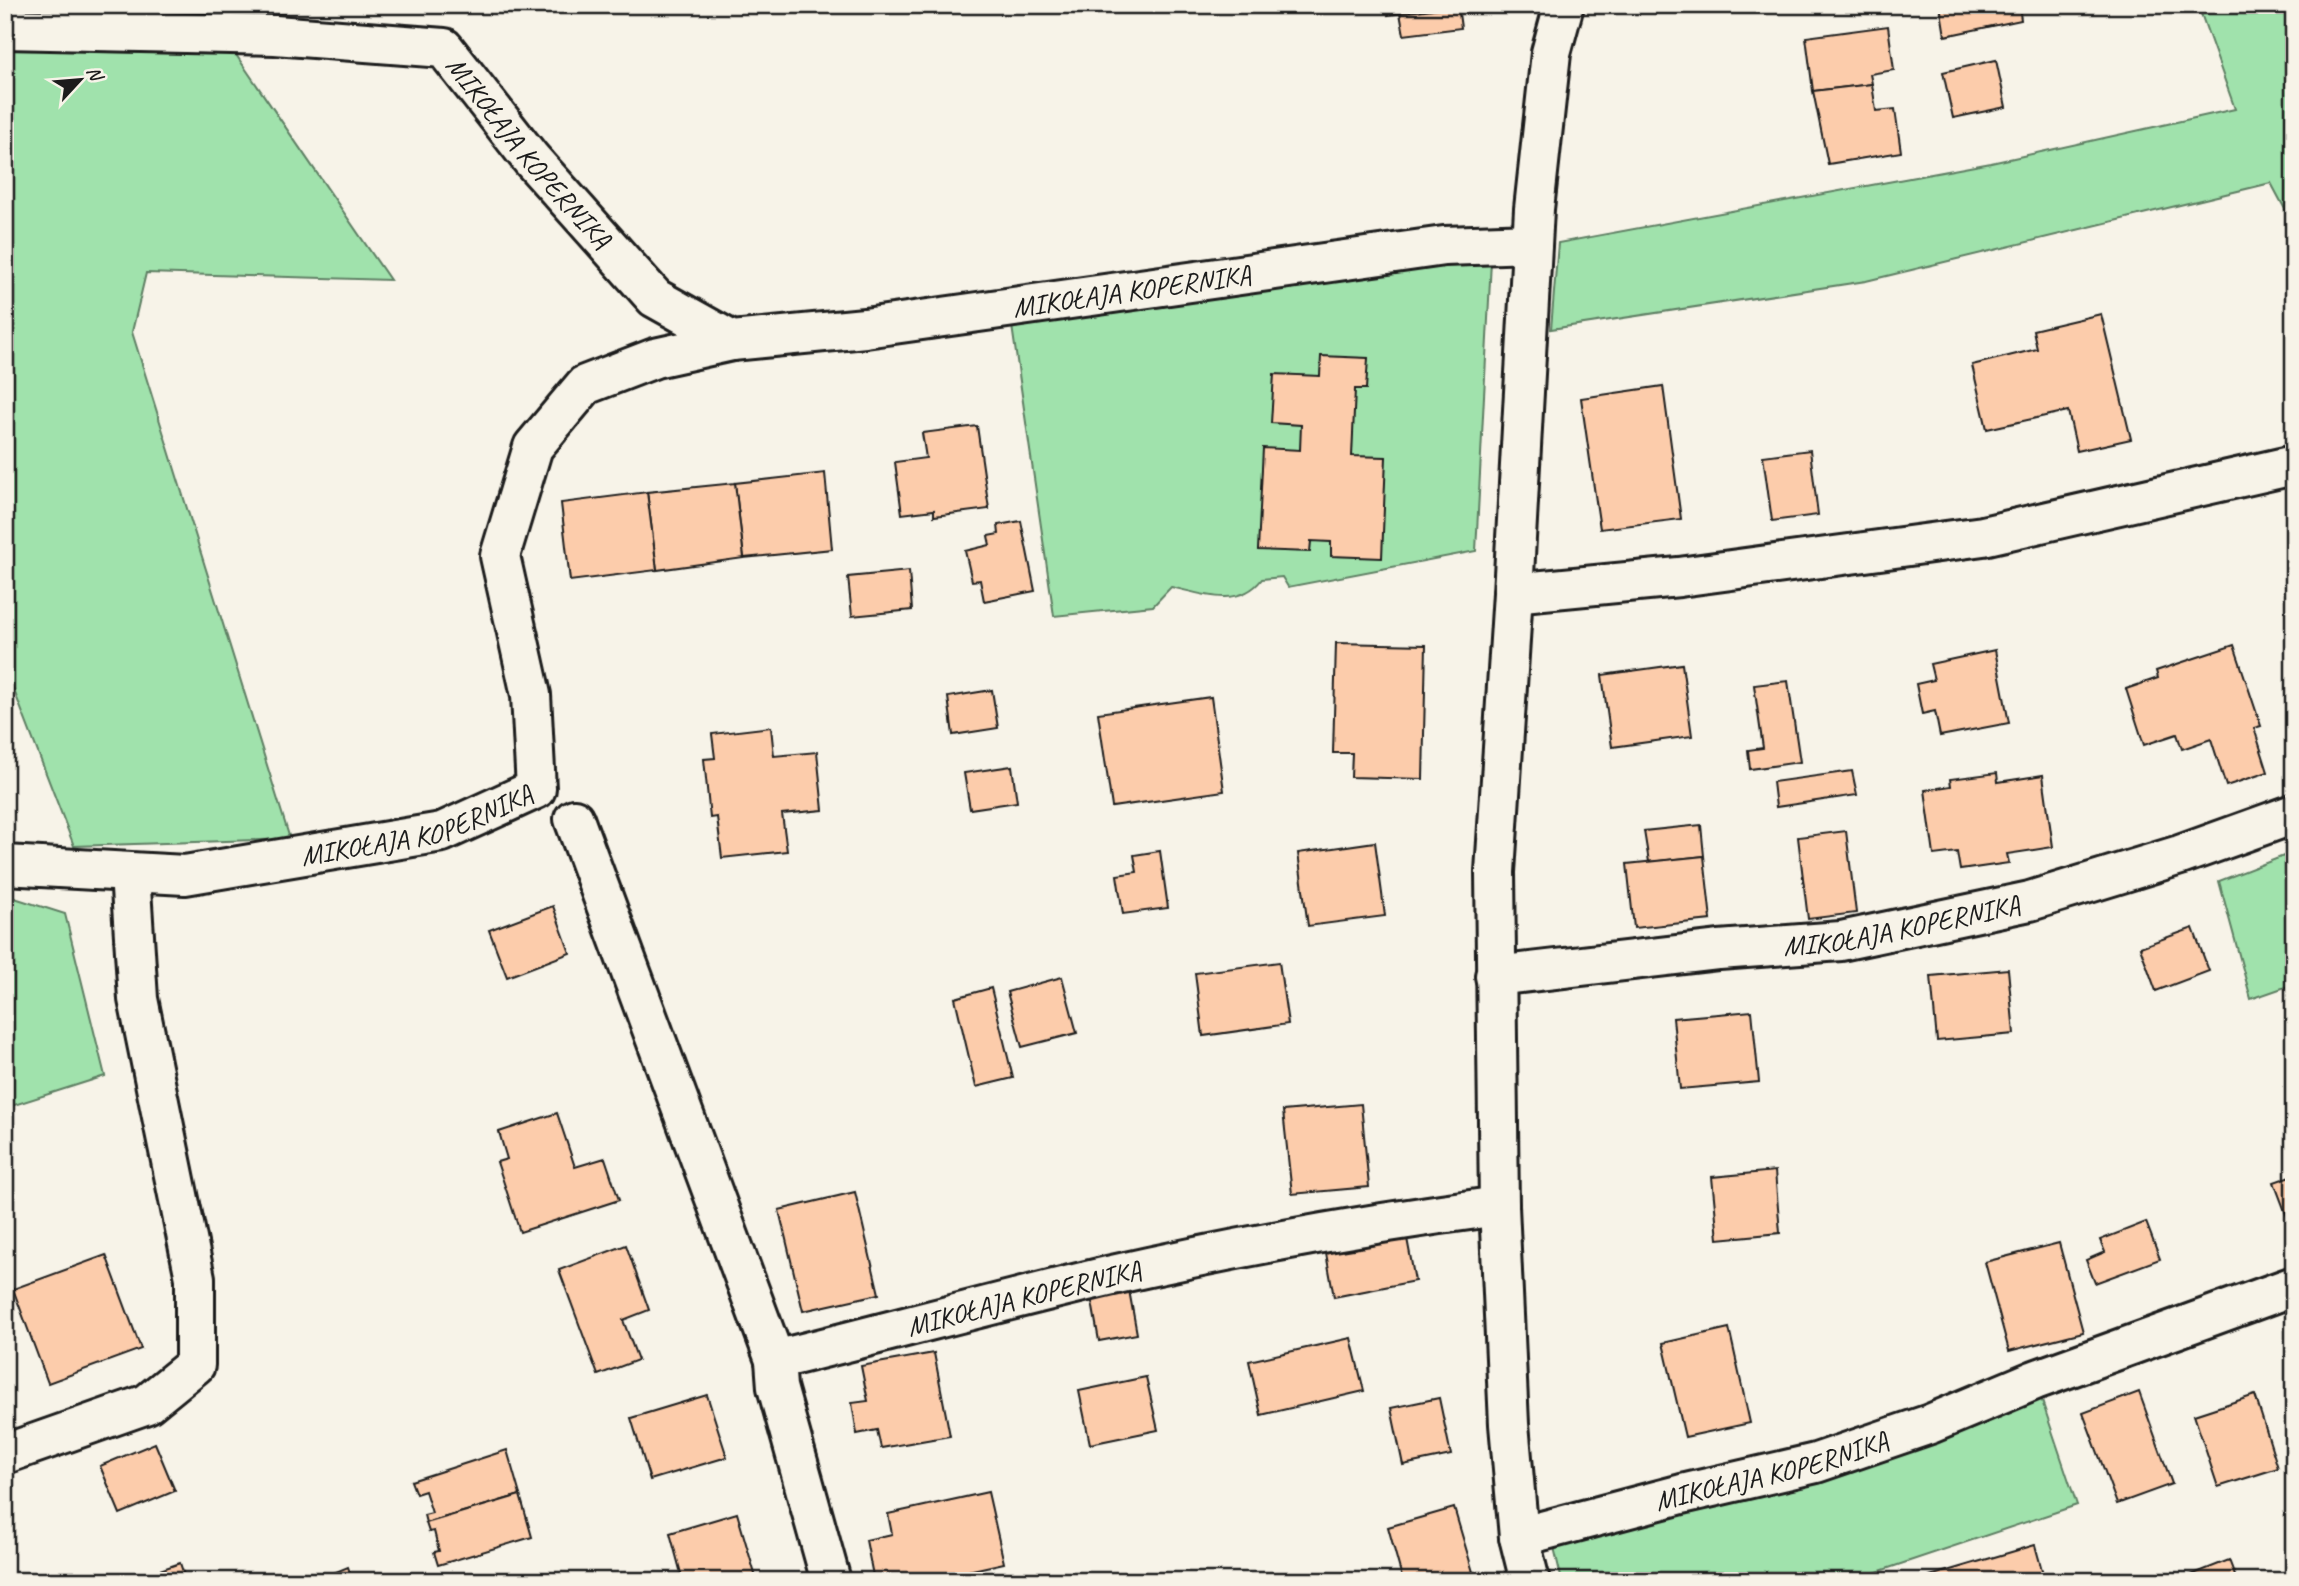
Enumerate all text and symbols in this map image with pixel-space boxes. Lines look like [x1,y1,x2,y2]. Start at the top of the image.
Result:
north arrow [46,46,116,116]
street label: MIKOŁAJA KOPERNIKA [439,49,620,256]
text: N [81,62,109,86]
street label: MIKOŁAJA KOPERNIKA [1010,256,1254,325]
street label: MIKOŁAJA KOPERNIKA [298,776,539,873]
street label: MIKOŁAJA KOPERNIKA [1782,886,2024,963]
street label: MIKOŁAJA KOPERNIKA [903,1252,1145,1344]
street label: MIKOŁAJA KOPERNIKA [1651,1422,1894,1518]

